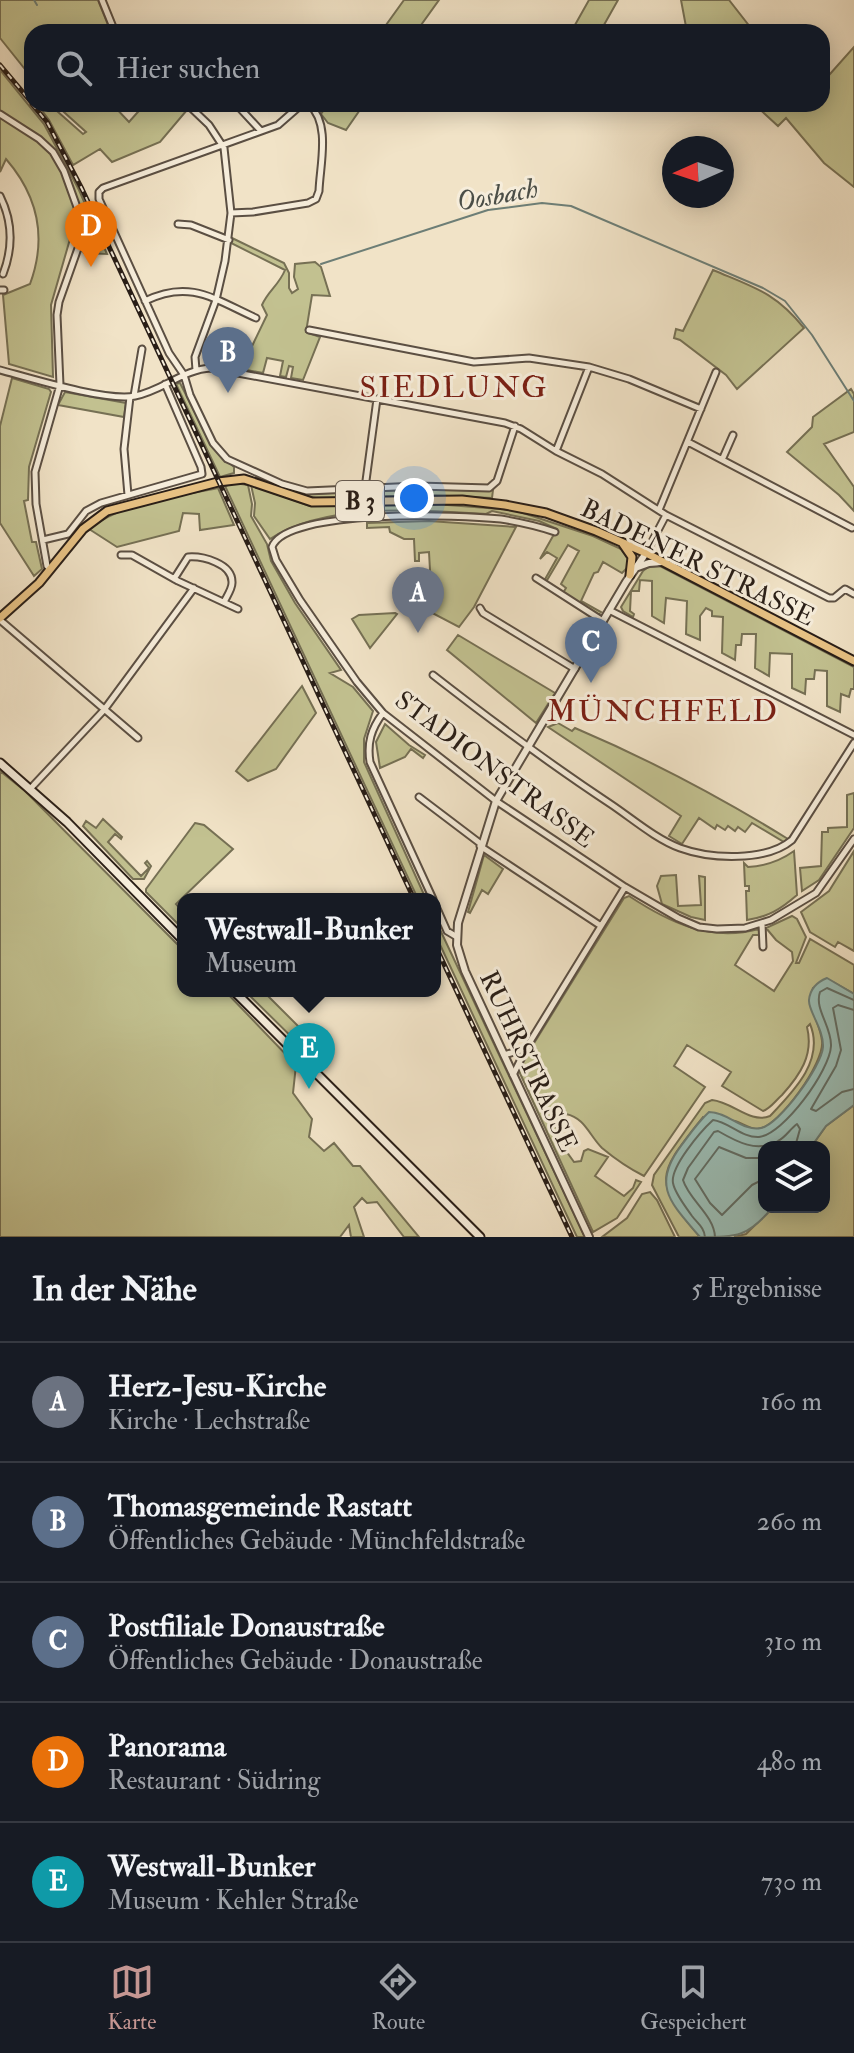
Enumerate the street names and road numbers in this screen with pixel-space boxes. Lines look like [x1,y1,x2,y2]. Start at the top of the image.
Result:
road number: B 3 [336,481,384,521]
street label: BADENER STRASSE [576,492,820,633]
street label: STADIONSTRASSE [388,684,600,855]
street label: RUHRSTRASSE [472,966,584,1157]

